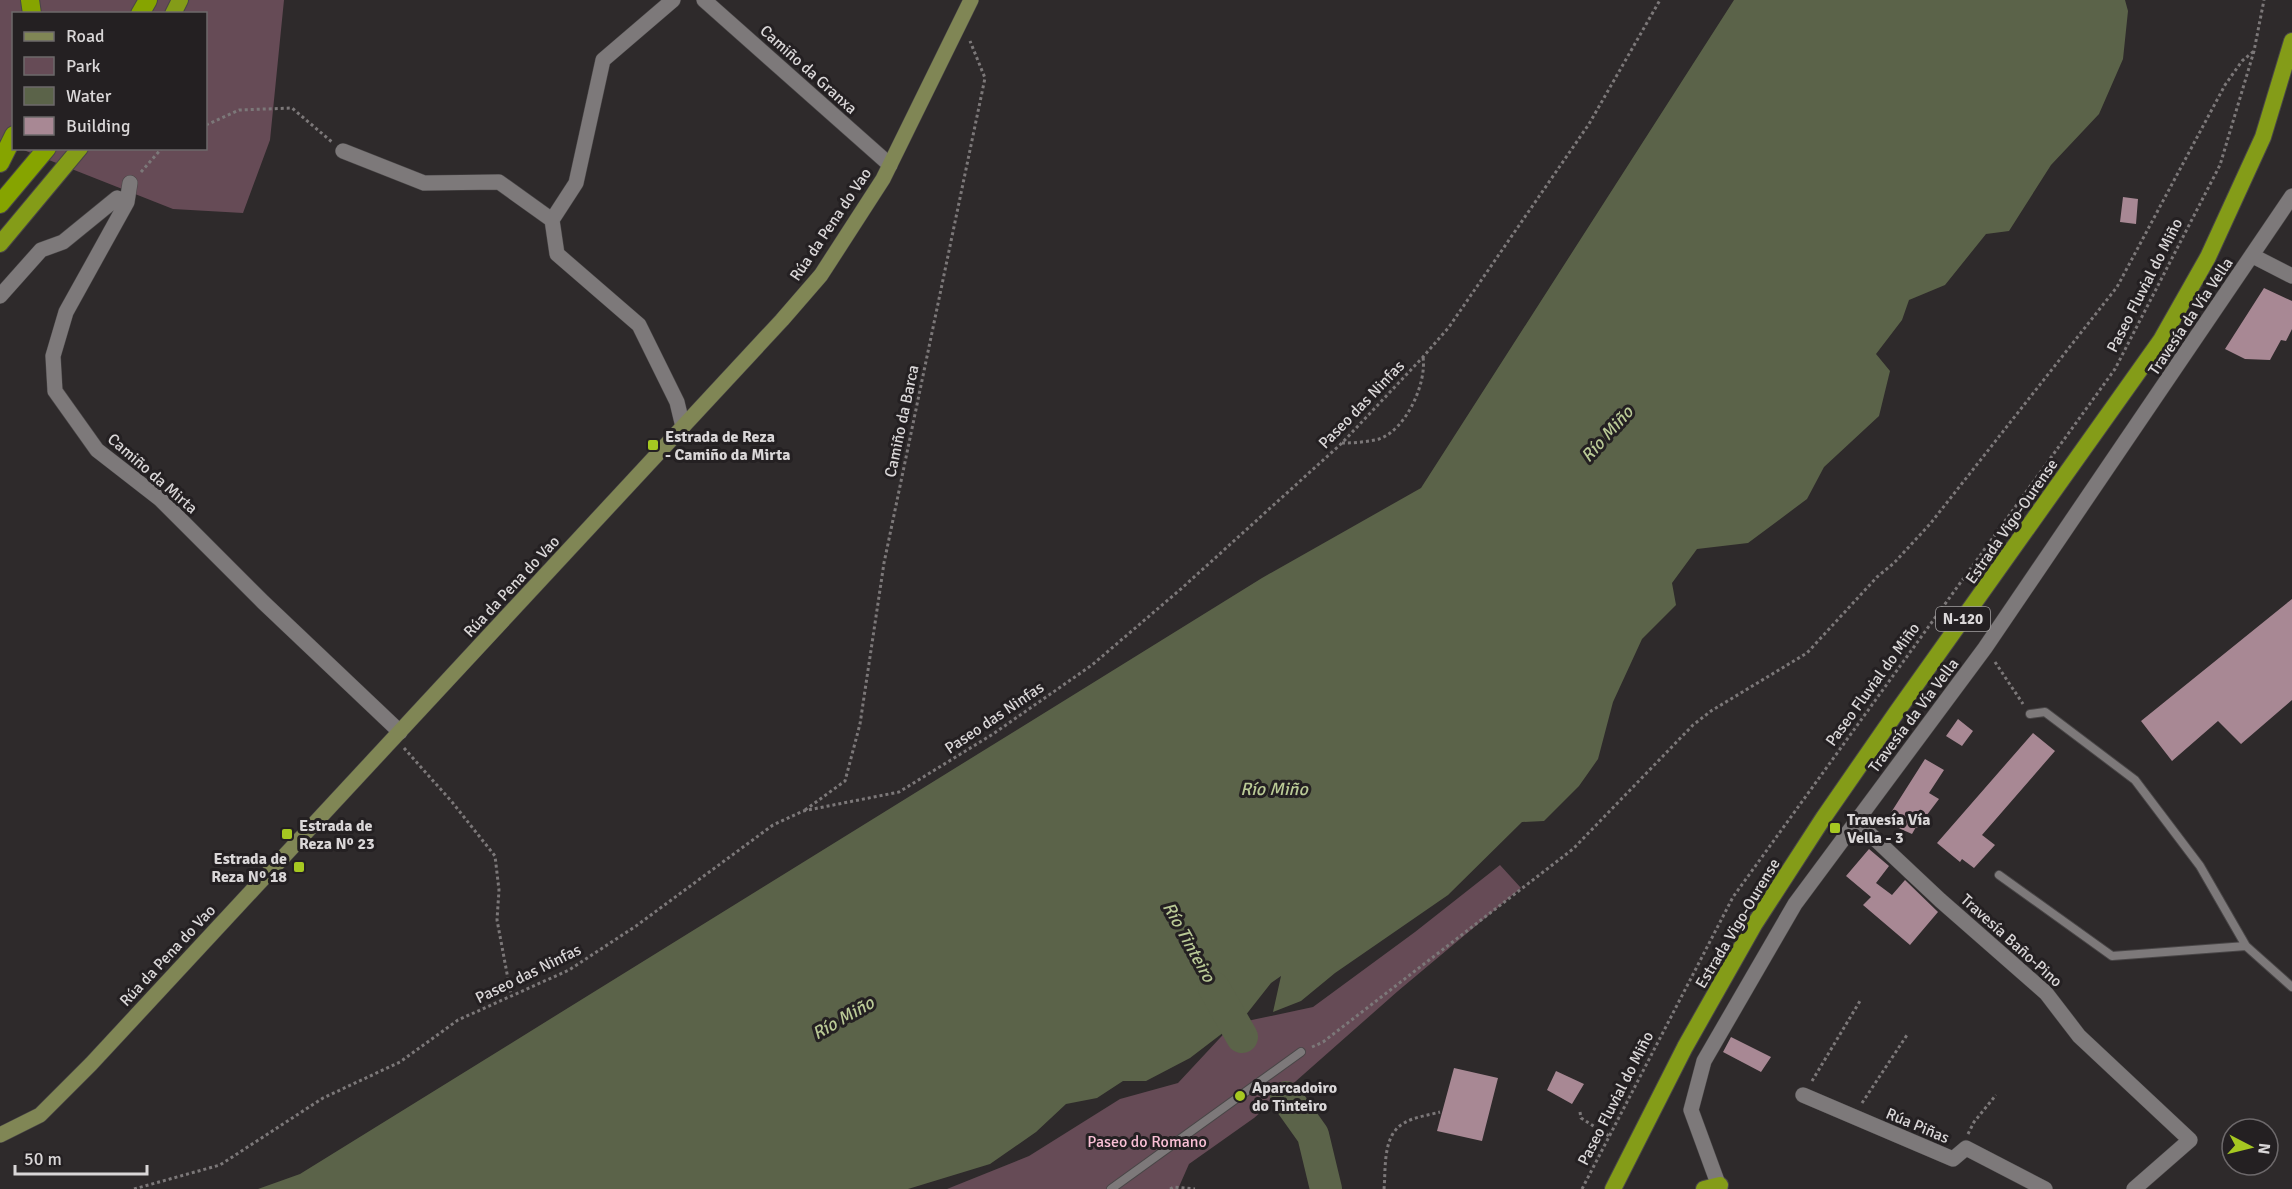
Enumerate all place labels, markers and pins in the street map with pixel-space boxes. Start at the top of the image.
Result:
place label: Estrada de Reza - Camiño da Mirta [665,427,790,465]
marker: Estrada de Reza - Camiño da Mirta [646,438,660,452]
place label: Travesía Vía Vella - 3 [1847,810,1930,848]
place label: Estrada de Reza Nº 23 [299,816,375,854]
marker: Travesía Vía Vella - 3 [1828,821,1842,835]
marker: Estrada de Reza Nº 23 [280,827,294,841]
place label: Estrada de Reza Nº 18 [211,849,287,887]
marker: Estrada de Reza Nº 18 [292,860,306,874]
place label: Aparcadoiro do Tinteiro [1252,1078,1337,1116]
marker: Aparcadoiro do Tinteiro [1233,1089,1247,1103]

